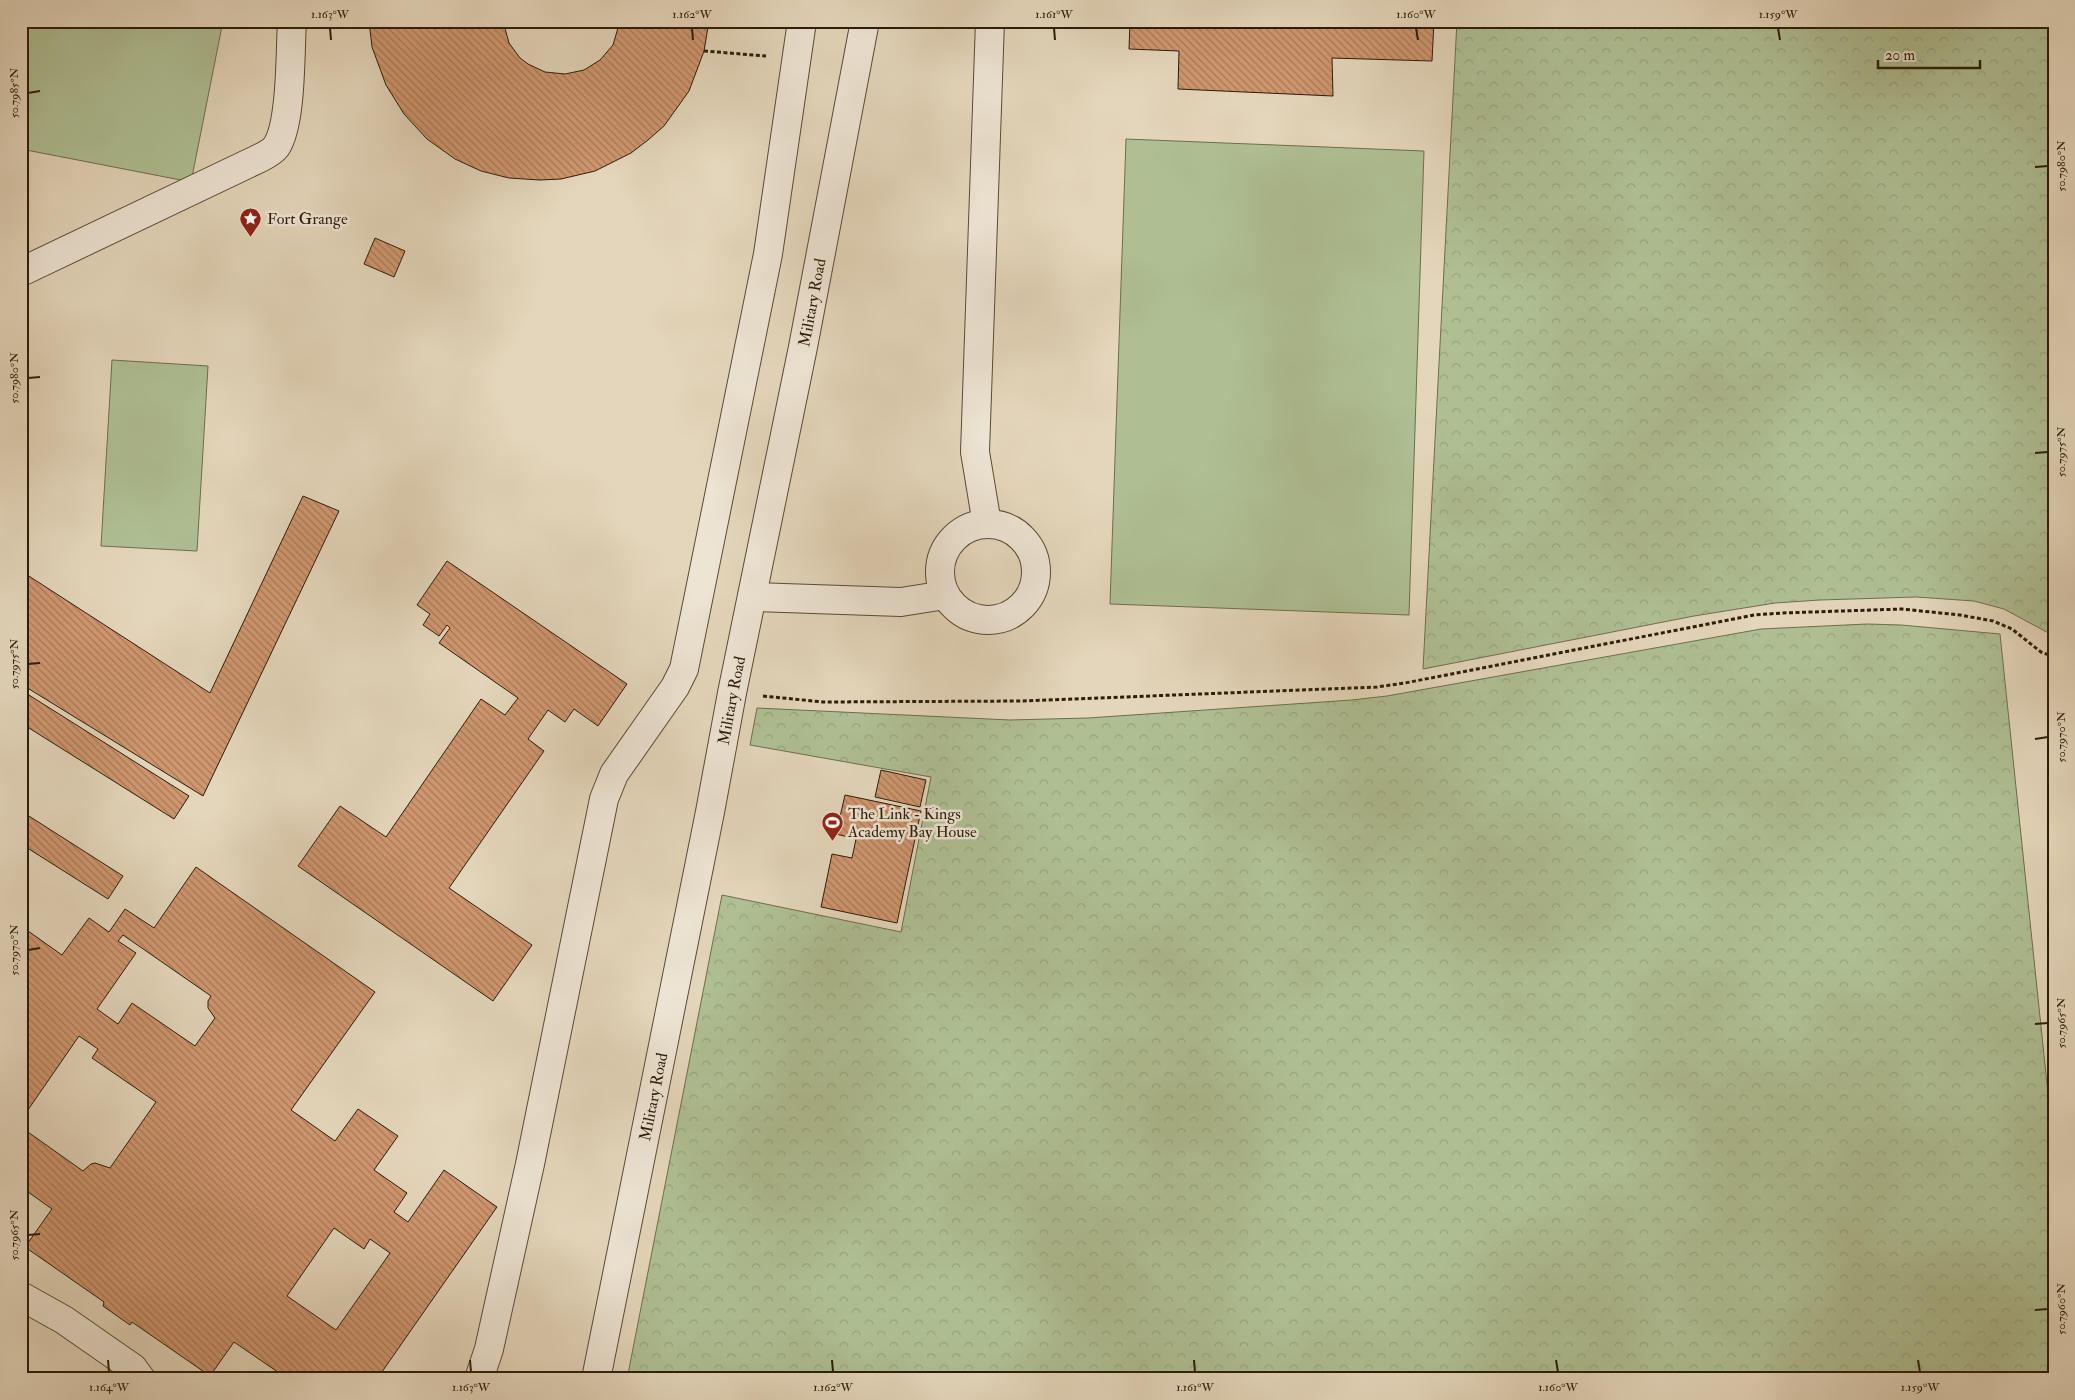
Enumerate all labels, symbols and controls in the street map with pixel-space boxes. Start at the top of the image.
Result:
text: 1.163°W [311,7,350,22]
text: 1.162°W [672,7,712,22]
text: 1.161°W [1035,7,1074,22]
text: 1.160°W [1396,7,1437,22]
text: 1.159°W [1759,7,1798,22]
scale bar [1878,38,1980,70]
text: 20 m [1885,46,1915,65]
text: 50.7985°N [7,67,22,118]
text: 50.7980°N [2054,140,2069,192]
place icon: Fort Grange [239,206,263,237]
place label: Fort Grange [267,209,348,229]
street label: Military Road [794,257,831,348]
text: 50.7980°N [7,352,22,404]
text: 50.7975°N [2054,426,2069,477]
text: 50.7975°N [7,638,22,689]
street label: Military Road [714,654,750,746]
text: 50.7970°N [2054,711,2069,763]
place label: The Link - Kings Academy Bay House [847,804,977,842]
sports icon: The Link - Kings Academy Bay House [820,810,844,841]
text: 50.7970°N [7,924,22,976]
text: 50.7965°N [2054,997,2069,1049]
street label: Military Road [635,1051,672,1143]
text: 50.7965°N [7,1209,22,1261]
text: 50.7960°N [2054,1283,2069,1335]
text: 1.164°W [89,1380,130,1395]
text: 1.163°W [452,1380,491,1395]
text: 1.162°W [813,1380,853,1395]
text: 1.161°W [1176,1380,1215,1395]
text: 1.160°W [1538,1380,1579,1395]
text: 1.159°W [1901,1380,1940,1395]

